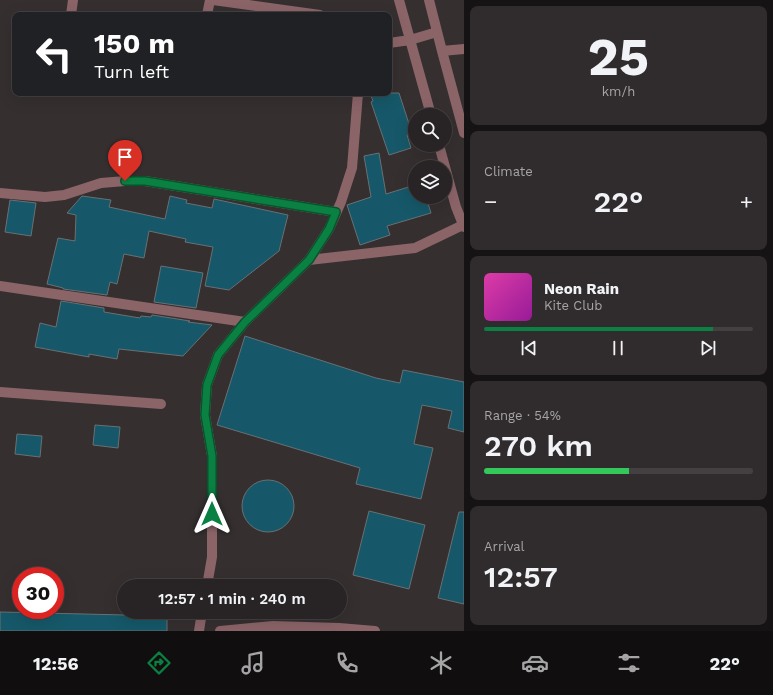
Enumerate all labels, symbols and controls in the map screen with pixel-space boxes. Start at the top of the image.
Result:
text: 150 m [94,27,175,60]
text: 25 [588,27,649,88]
icon: left [28,28,80,80]
text: Turn left [94,61,169,82]
text: km/h [602,84,635,99]
map controls [408,108,452,204]
button: search [408,108,452,152]
pin [108,140,142,181]
icon: arrive [114,146,136,168]
button: layers [408,160,452,204]
text: Climate [484,164,533,179]
text: 22° [594,184,643,219]
text: − [484,189,497,214]
text: + [740,189,753,214]
text: Neon Rain [544,280,619,298]
text: Kite Club [544,298,602,313]
icon: previous [518,337,540,359]
icon: pause [607,337,629,359]
icon: next [697,337,719,359]
text: Range · 54% [484,408,561,423]
text: 270 km [484,428,593,463]
position arrow [191,493,233,535]
text: Arrival [484,539,525,554]
text: 12:57 [484,559,558,594]
speed limit sign: 30 [12,567,64,619]
text: 12:57 · 1 min · 240 m [158,590,306,608]
icon: directions [145,649,173,677]
icon: music [239,649,267,677]
icon: phone [333,649,361,677]
icon: climate [427,649,455,677]
icon: car [521,649,549,677]
icon: filters [615,649,643,677]
text: 12:56 [33,653,79,674]
text: 22° [709,653,740,674]

